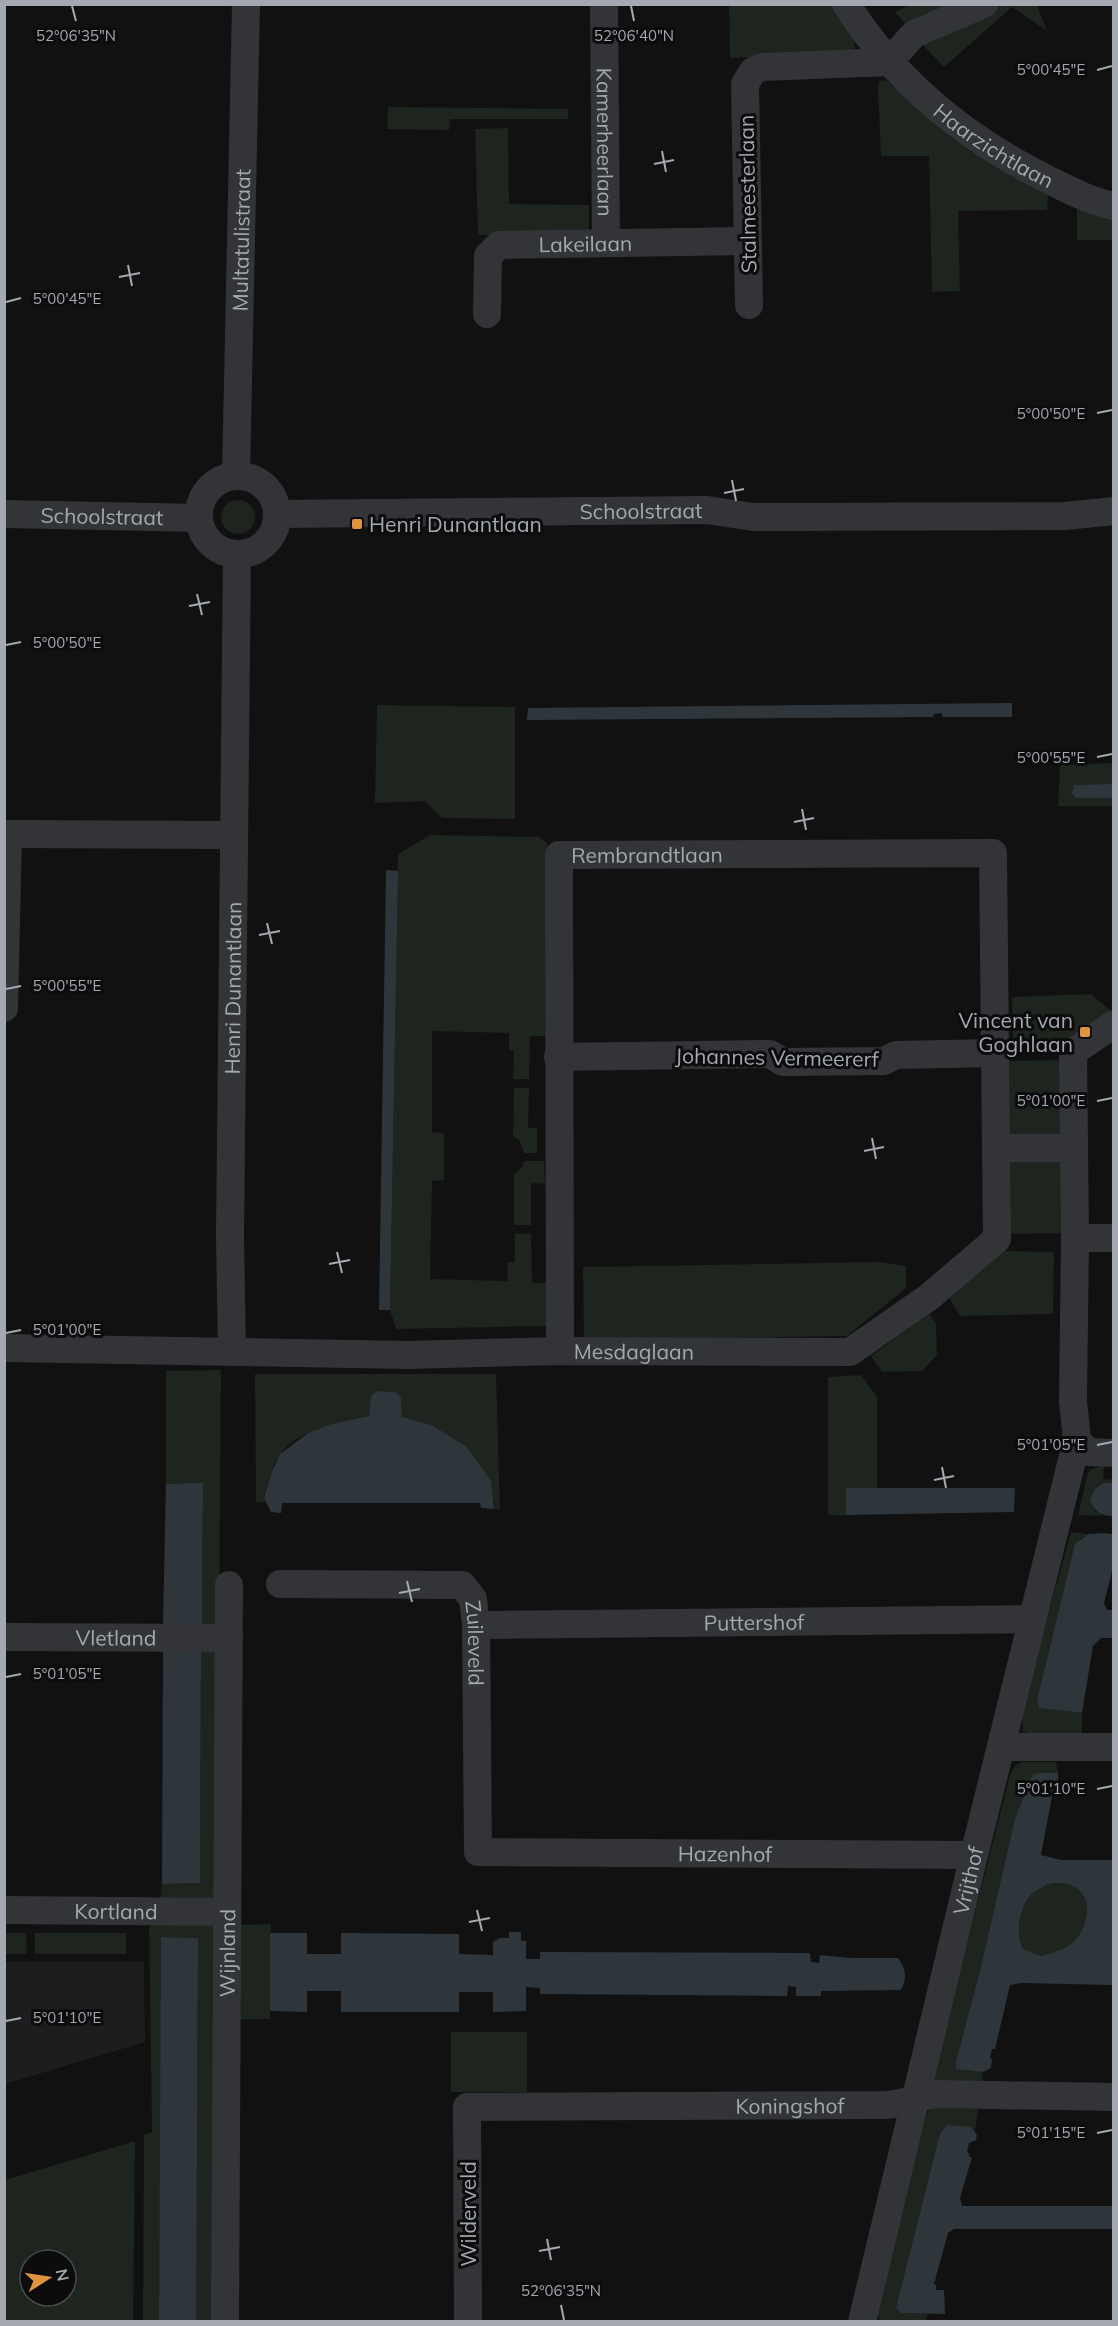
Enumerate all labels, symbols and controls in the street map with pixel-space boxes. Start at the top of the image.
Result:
text: 52°06'35"N [36,26,116,45]
text: 52°06'40"N [594,26,674,45]
text: 5°00'45"E [1017,60,1085,79]
street label: Kamerheerlaan [592,67,619,217]
street label: Haarzichtlaan [928,98,1058,193]
street label: Stalmeesterlaan [733,115,761,273]
street label: Multatulistraat [226,169,256,312]
street label: Lakeilaan [538,230,632,257]
text: 5°00'45"E [33,289,101,308]
text: 5°00'50"E [1017,404,1085,423]
street label: Schoolstraat [580,497,702,524]
street label: Schoolstraat [40,502,164,530]
place label: Henri Dunantlaan [369,511,542,537]
marker: Henri Dunantlaan [350,517,364,531]
text: 5°00'50"E [33,633,101,652]
text: 5°00'55"E [1017,748,1085,767]
street label: Rembrandtlaan [571,841,723,868]
street label: Henri Dunantlaan [219,901,246,1075]
text: 5°00'55"E [33,976,101,995]
place label: Vincent van Goghlaan [958,1007,1073,1057]
marker: Vincent van Goghlaan [1078,1025,1092,1039]
street label: Johannes Vermeererf [675,1042,880,1072]
text: 5°01'00"E [1017,1091,1085,1110]
text: 5°01'00"E [33,1320,101,1339]
street label: Mesdaglaan [574,1338,694,1364]
text: 5°01'05"E [1017,1435,1085,1454]
street label: Zuileveld [460,1599,490,1686]
street label: Puttershof [703,1608,805,1636]
street label: Vletland [75,1624,157,1651]
text: 5°01'05"E [33,1664,101,1683]
text: 5°01'10"E [1017,1779,1085,1798]
street label: Hazenhof [678,1840,773,1867]
street label: Vrijthof [947,1843,989,1917]
street label: Kortland [74,1898,158,1924]
street label: Wijnland [214,1909,240,1997]
text: 5°01'10"E [33,2008,101,2027]
street label: Koningshof [735,2092,846,2119]
text: 5°01'15"E [1017,2123,1085,2142]
street label: Wilderveld [455,2161,481,2267]
north arrow [18,2248,78,2308]
text: N [52,2267,74,2283]
text: 52°06'35"N [521,2281,601,2300]

